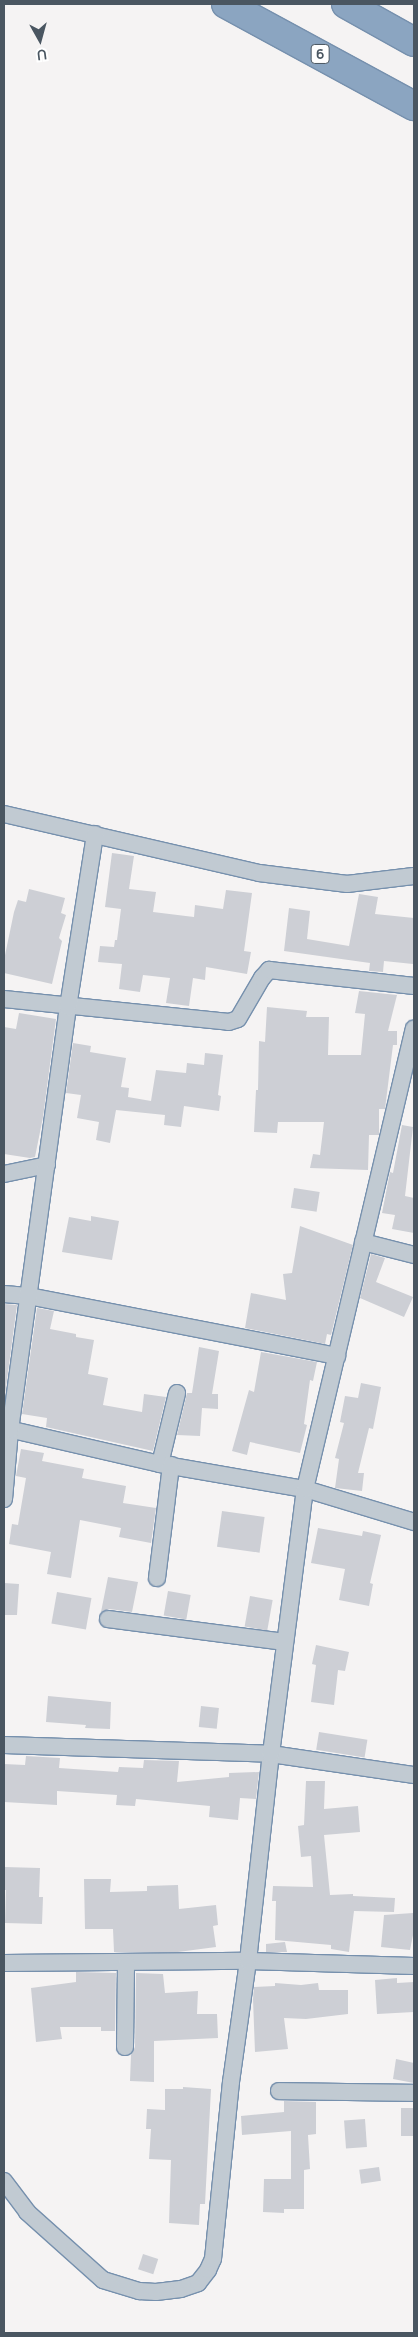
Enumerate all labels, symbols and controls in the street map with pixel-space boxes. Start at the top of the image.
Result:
north arrow [15,15,65,65]
road number: 6 [310,42,330,66]
text: U [36,45,48,65]

